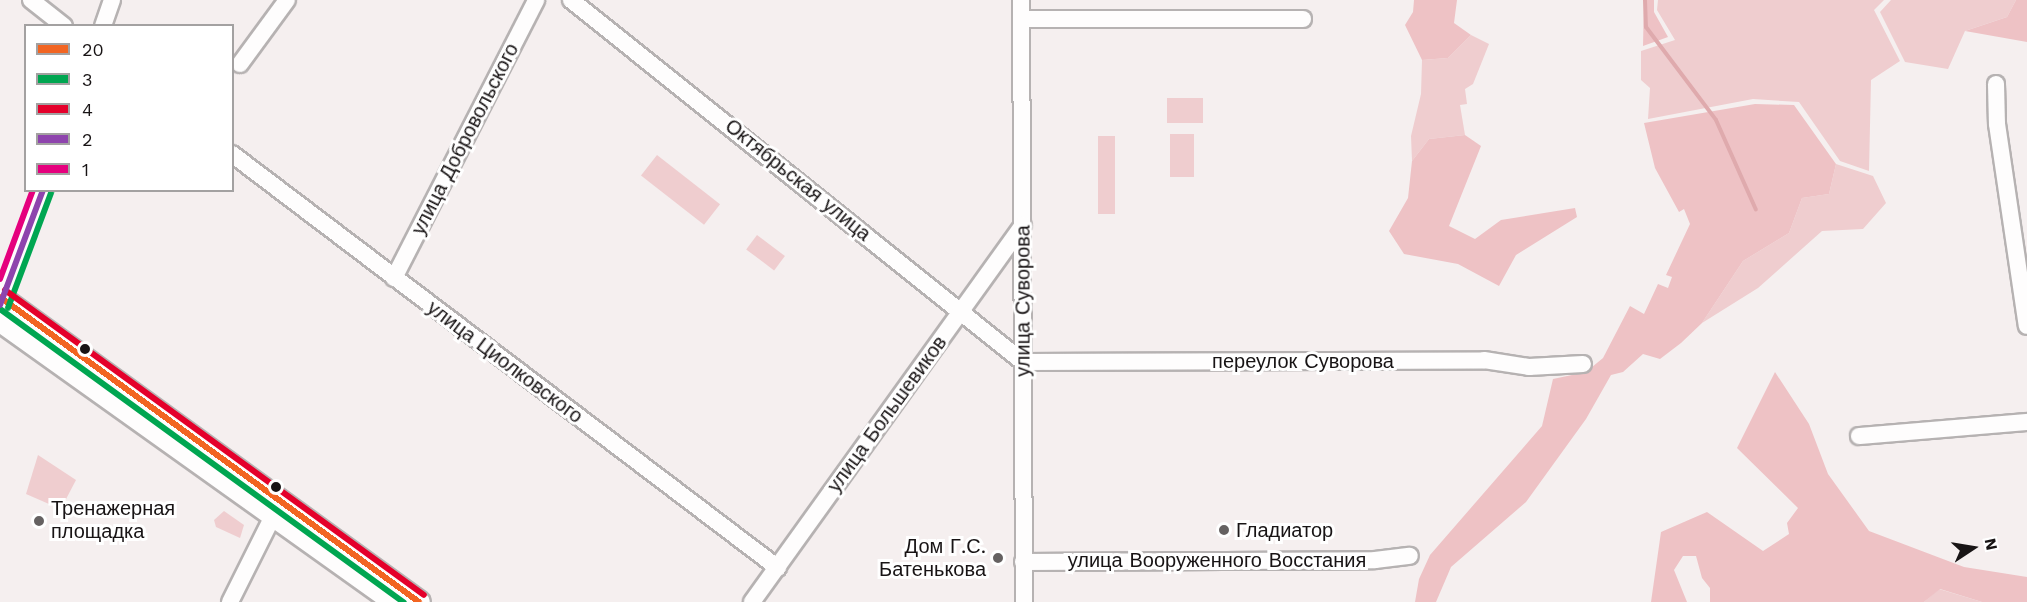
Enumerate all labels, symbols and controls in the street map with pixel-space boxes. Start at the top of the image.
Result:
legend [24,24,234,192]
text: 20 [82,39,104,60]
street label: улица Добровольского [406,39,524,239]
text: 3 [82,69,93,90]
text: 4 [82,99,93,120]
street label: Октябрьская улица [720,114,876,246]
text: 2 [82,129,93,150]
text: 1 [82,159,89,180]
street label: улица Суворова [1011,225,1035,377]
street label: улица Циолковского [422,296,588,428]
street label: улица Большевиков [822,331,952,497]
unlabelled marker [79,343,91,355]
street label: переулок Суворова [1212,349,1394,373]
unlabelled marker [270,481,282,493]
place label: Тренажерная площадка [51,497,175,544]
marker: Тренажерная площадка [32,514,46,528]
place label: Гладиатор [1236,518,1333,542]
north arrow [1943,518,2003,578]
marker: Гладиатор [1217,523,1231,537]
place label: Дом Г.С. Батенькова [879,534,986,581]
text: N [1981,536,2002,552]
street label: улица Вооруженного Восстания [1068,548,1366,572]
marker: Дом Г.С. Батенькова [991,551,1005,565]

